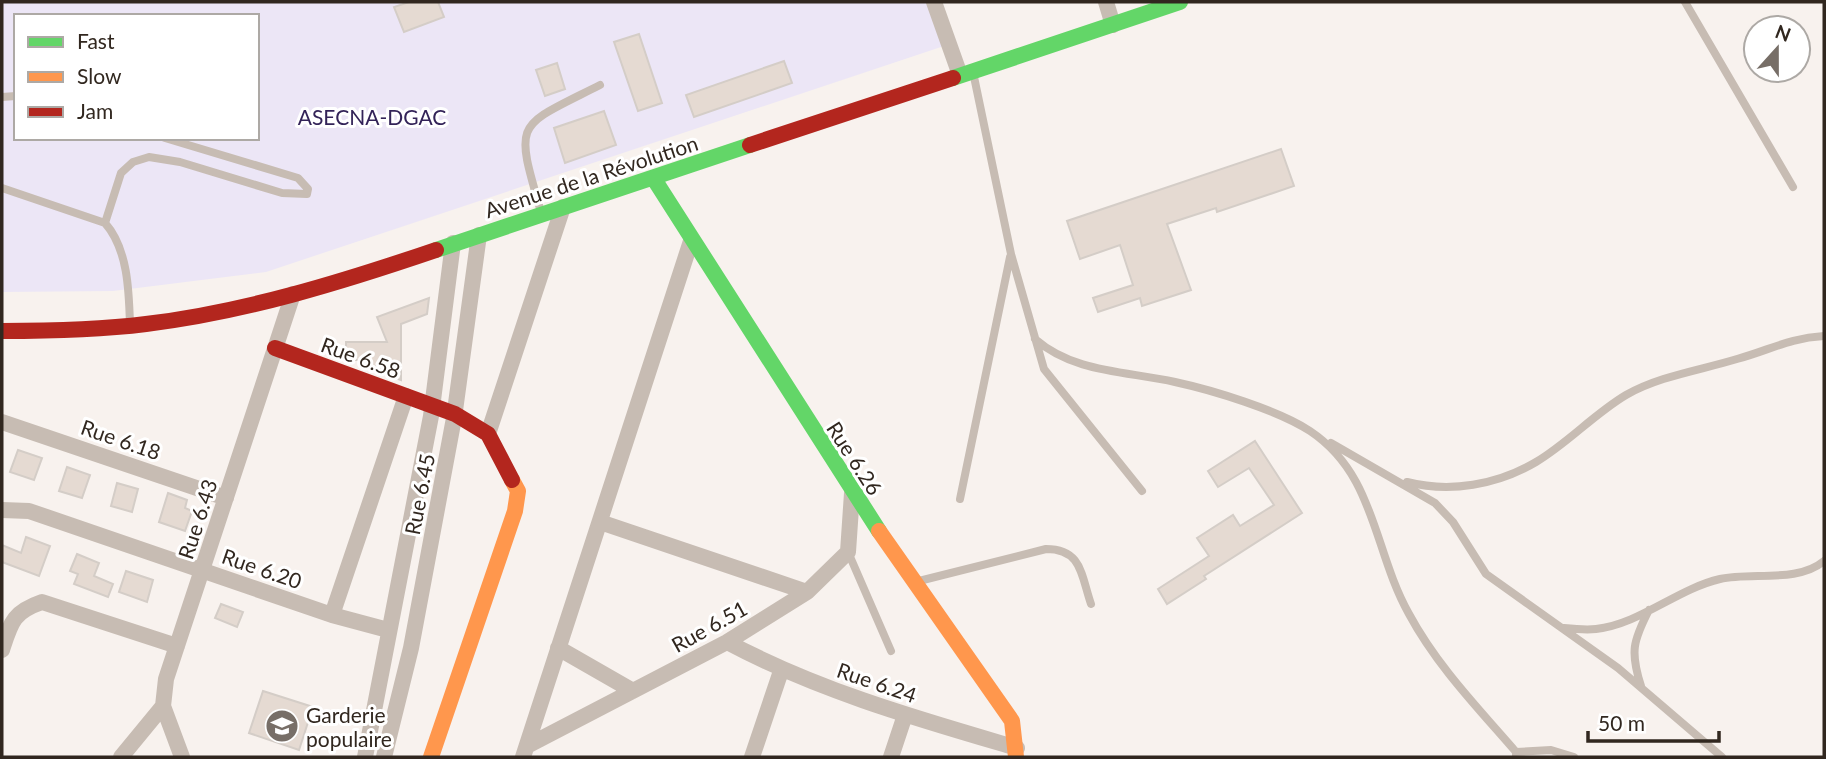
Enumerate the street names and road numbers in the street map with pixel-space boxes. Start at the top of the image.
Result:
street label: Avenue de la Révolution [481,130,701,222]
street label: Rue 6.58 [318,331,404,383]
street label: Rue 6.18 [78,414,164,464]
street label: Rue 6.26 [822,417,888,499]
street label: Rue 6.45 [399,451,439,537]
street label: Rue 6.43 [172,476,222,562]
street label: Rue 6.20 [219,543,305,593]
street label: Rue 6.51 [667,595,751,657]
street label: Rue 6.24 [834,657,920,707]

